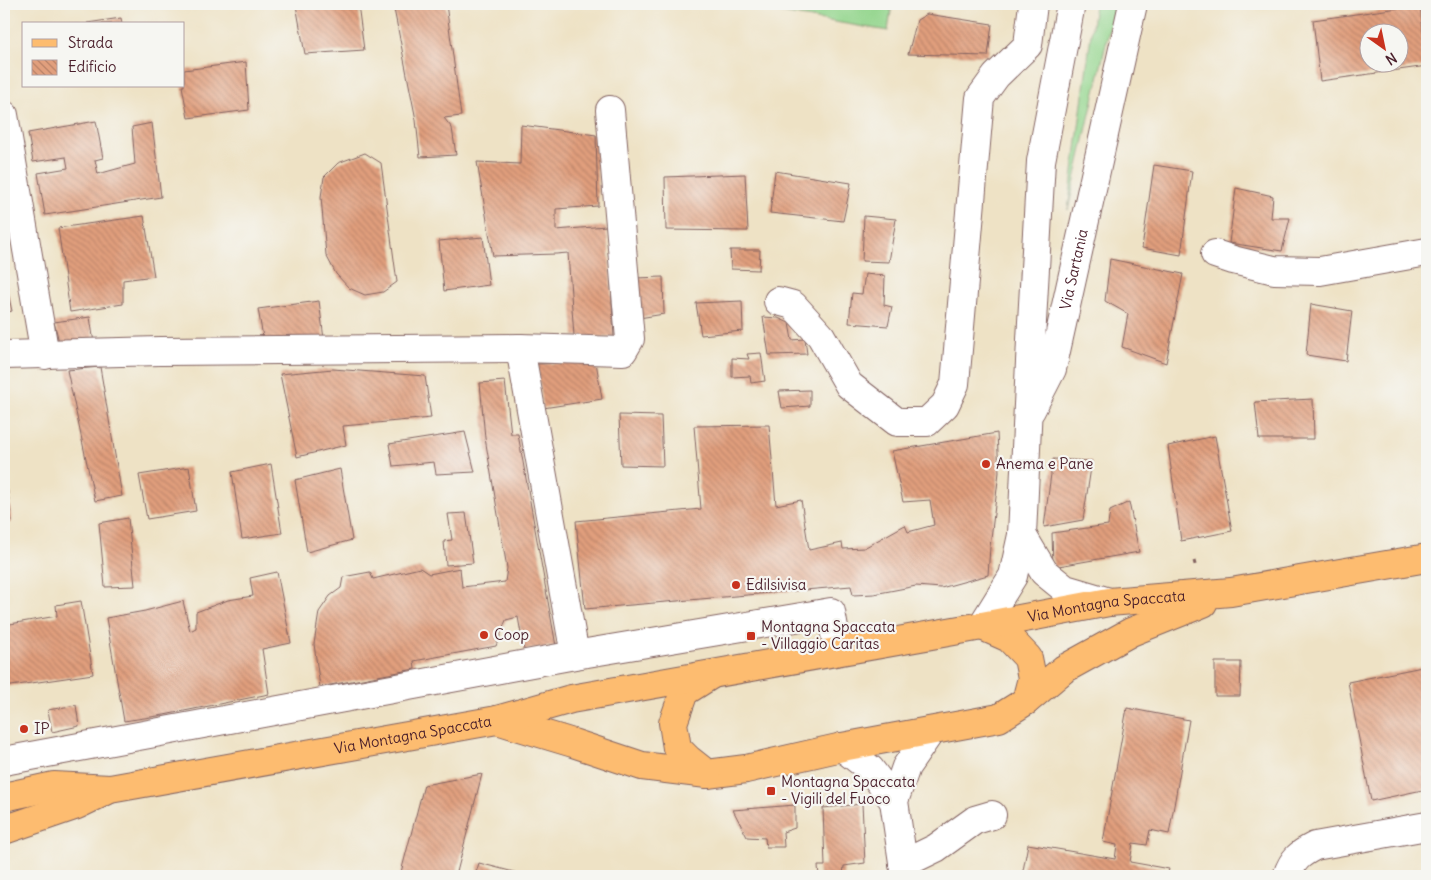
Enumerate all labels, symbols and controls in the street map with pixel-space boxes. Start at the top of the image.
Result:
legend [22,22,185,88]
north arrow [1358,22,1408,72]
text: Strada [68,33,113,52]
text: N [1382,49,1400,69]
text: Edificio [68,57,116,76]
street label: Via Sartania [1055,227,1092,312]
place label: Anema e Pane [996,454,1093,473]
marker: Anema e Pane [980,458,992,470]
place label: Edilsivisa [746,575,807,594]
marker: Edilsivisa [730,579,742,591]
street label: Via Montagna Spaccata [1026,586,1187,626]
place label: Montagna Spaccata - Villaggio Caritas [761,617,896,653]
place label: Coop [494,625,529,644]
marker: Coop [478,629,490,641]
marker: Montagna Spaccata - Villaggio Caritas [745,630,757,642]
street label: Via Montagna Spaccata [333,711,493,758]
place label: IP [34,719,50,738]
marker: IP [18,723,30,735]
place label: Montagna Spaccata - Vigili del Fuoco [781,772,916,808]
marker: Montagna Spaccata - Vigili del Fuoco [765,785,777,797]

